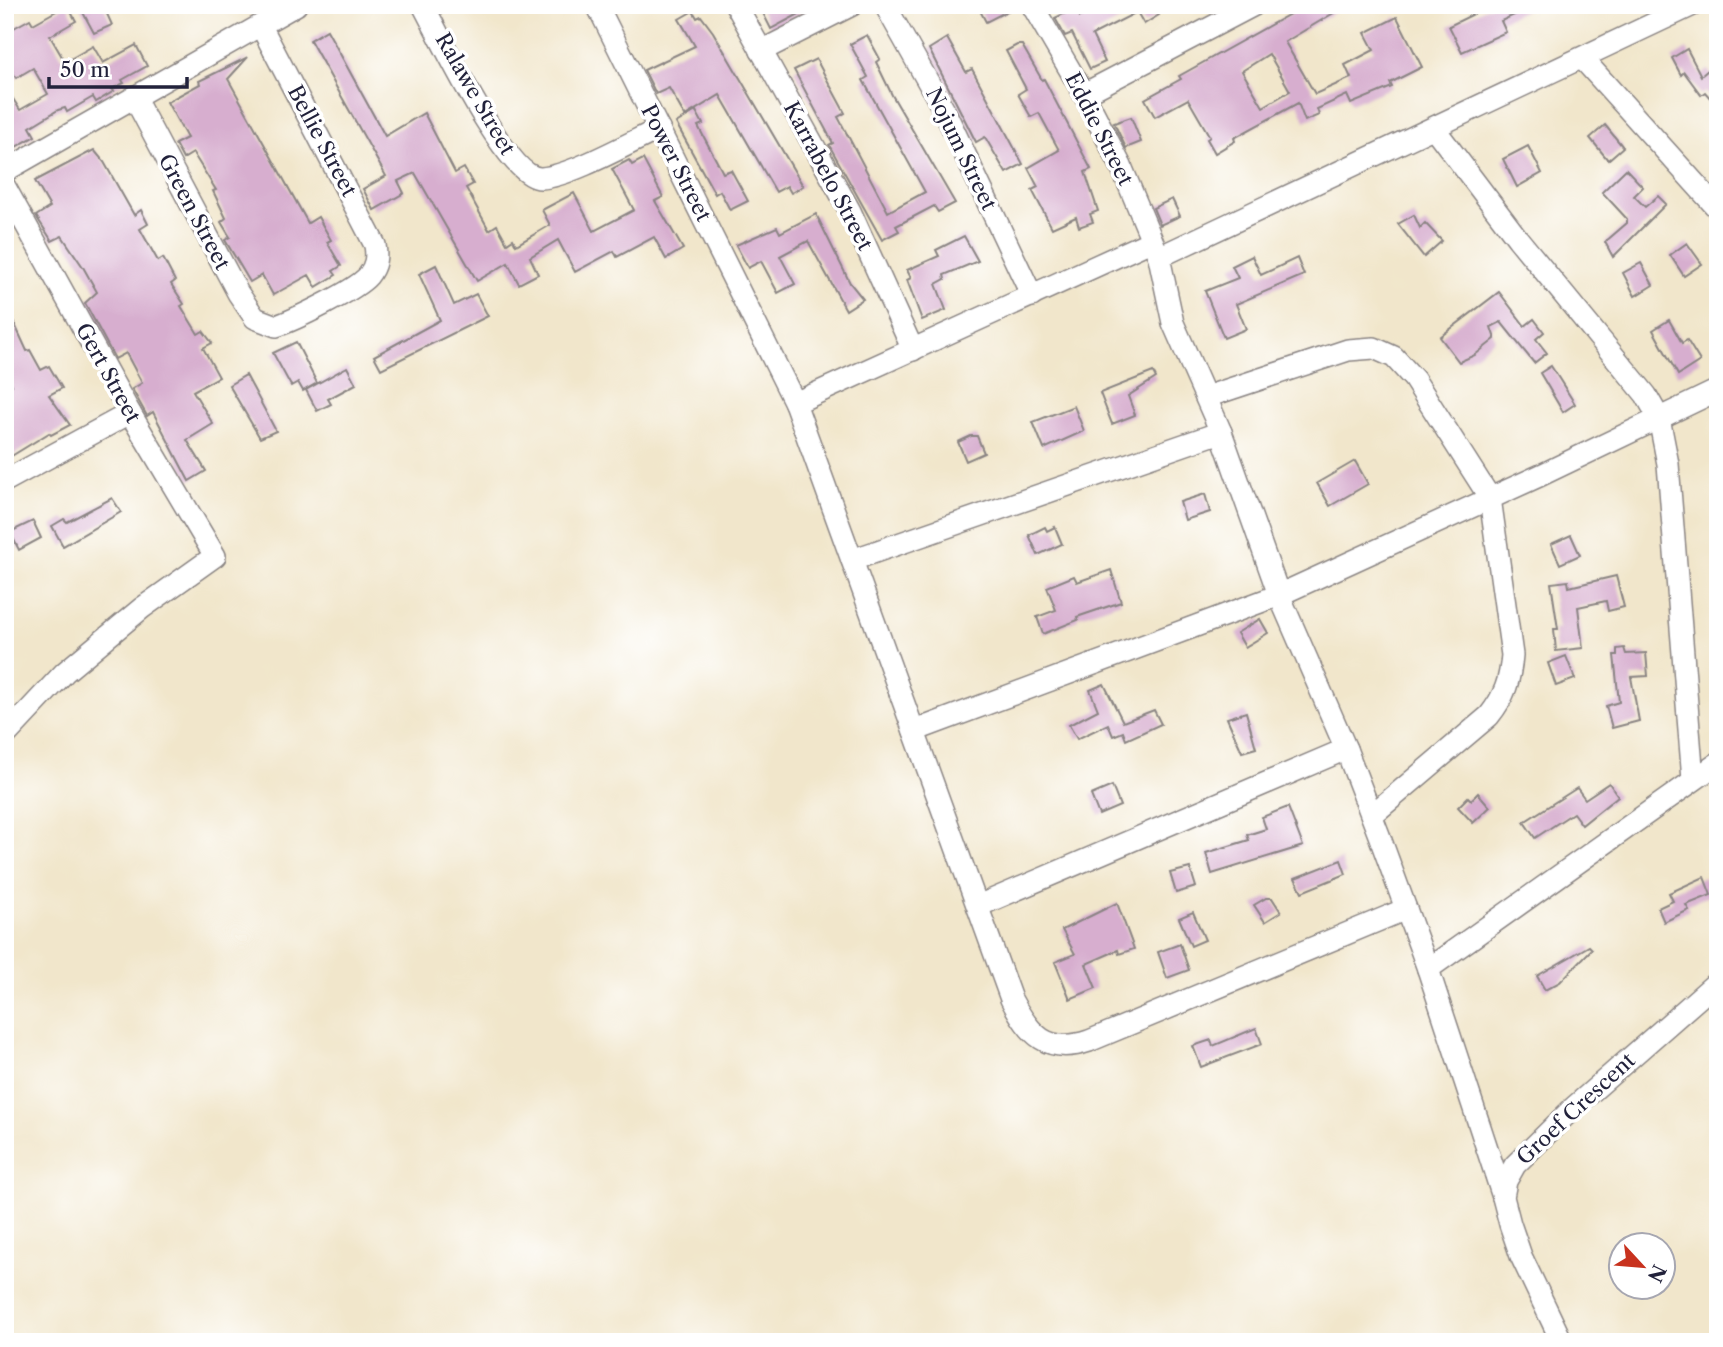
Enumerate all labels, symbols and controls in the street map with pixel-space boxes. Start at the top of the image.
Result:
street label: Ralawe Street [430,28,521,160]
scale bar [49,46,187,90]
text: 50 m [60,57,110,82]
street label: Eddie Street [1060,68,1139,190]
street label: Bellie Street [283,81,362,201]
street label: Nojum Street [921,83,1002,215]
street label: Karrabelo Street [779,97,878,255]
street label: Power Street [636,100,717,226]
street label: Green Street [154,150,236,274]
street label: Gert Street [71,319,146,427]
street label: Groef Crescent [1511,1047,1640,1170]
north arrow [1608,1232,1678,1302]
text: N [1643,1261,1671,1286]

